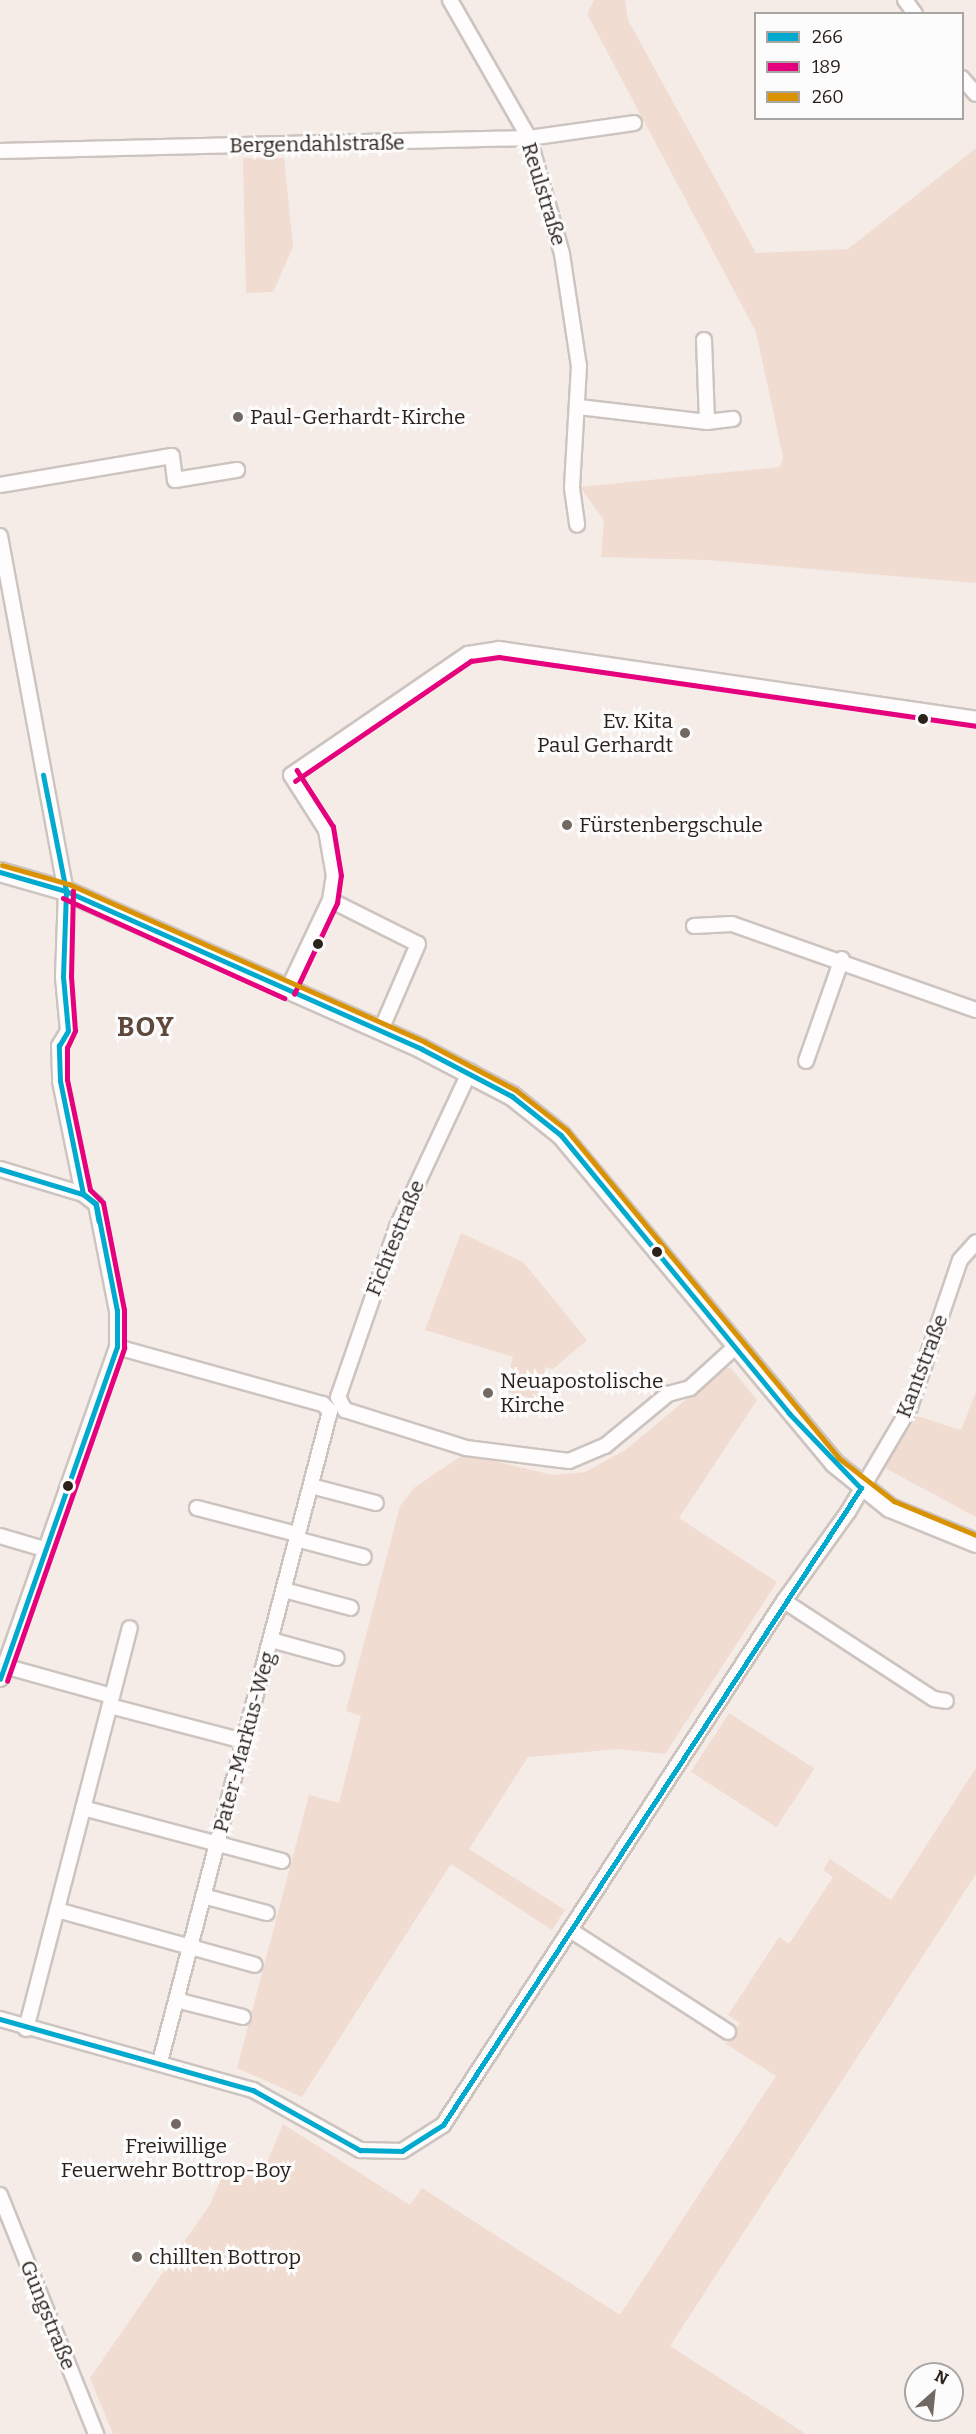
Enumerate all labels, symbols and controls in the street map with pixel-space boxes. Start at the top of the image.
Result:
legend [754,12,964,120]
text: 266 [812,26,843,48]
text: 189 [812,56,841,78]
text: 260 [812,86,844,108]
street label: Bergendahlstraße [229,130,405,158]
street label: Reulstraße [516,139,572,249]
place label: Paul-Gerhardt-Kirche [250,404,465,430]
marker: Paul-Gerhardt-Kirche [231,410,245,424]
place label: Ev. Kita Paul Gerhardt [537,708,673,758]
unlabelled marker [917,713,929,725]
marker: Ev. Kita Paul Gerhardt [678,726,692,740]
place label: Fürstenbergschule [579,812,763,838]
marker: Fürstenbergschule [560,818,574,832]
unlabelled marker [312,938,324,950]
district label: BOY [117,1012,175,1044]
street label: Fichtestraße [360,1176,430,1300]
unlabelled marker [651,1246,663,1258]
street label: Kantstraße [891,1311,953,1421]
place label: Neuapostolische Kirche [500,1368,664,1418]
marker: Neuapostolische Kirche [481,1386,495,1400]
unlabelled marker [62,1480,74,1492]
street label: Pater-Markus-Weg [208,1649,280,1835]
marker: Freiwillige Feuerwehr Bottrop-Boy [169,2117,183,2131]
place label: Freiwillige Feuerwehr Bottrop-Boy [61,2133,291,2183]
place label: chillten Bottrop [149,2244,301,2270]
marker: chillten Bottrop [130,2250,144,2264]
street label: Gungstraße [15,2257,81,2373]
north arrow [904,2362,964,2422]
text: N [932,2366,951,2389]

